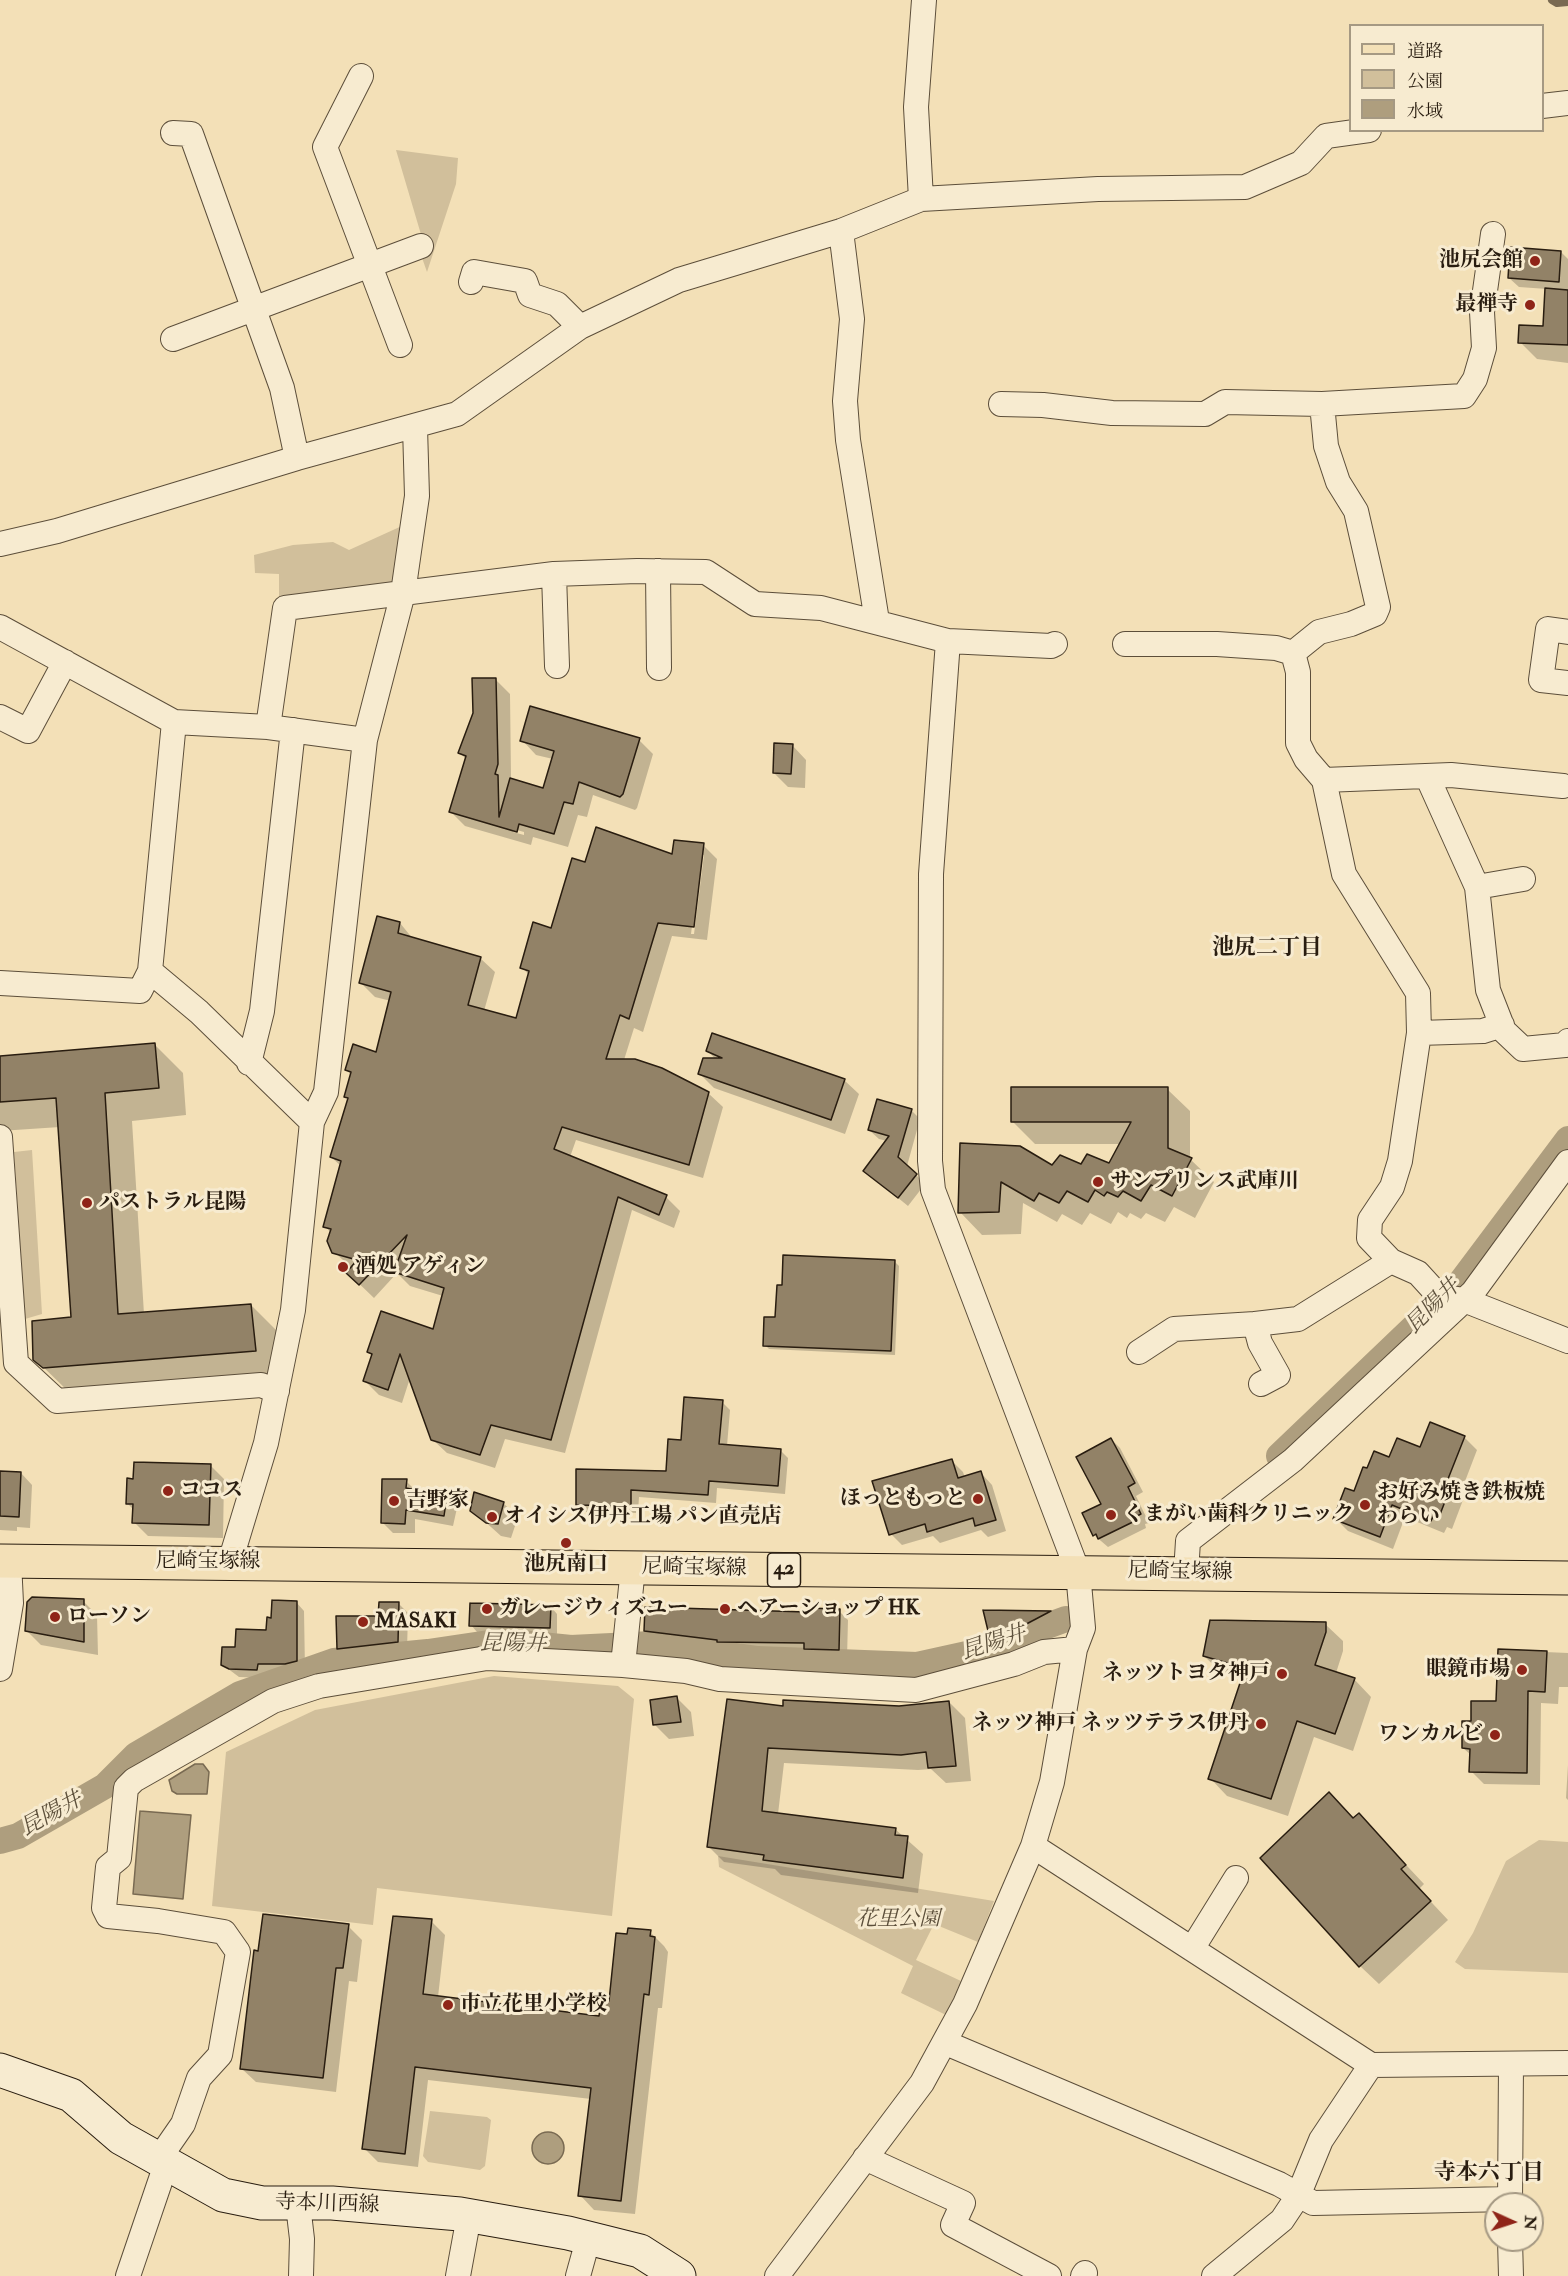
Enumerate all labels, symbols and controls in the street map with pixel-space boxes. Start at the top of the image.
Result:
legend [1349,24,1544,132]
text: 道路 [1407,40,1443,63]
text: 公園 [1407,70,1443,93]
text: 水域 [1407,100,1443,123]
place label: 池尻会館 [1439,248,1523,274]
marker: 池尻会館 [1528,254,1542,268]
place label: 最禅寺 [1455,292,1518,318]
marker: 最禅寺 [1523,298,1537,312]
district label: 池尻二丁目 [1212,936,1322,962]
place label: サンプリンス武庫川 [1110,1169,1299,1195]
marker: サンプリンス武庫川 [1091,1175,1105,1189]
place label: パストラル昆陽 [99,1190,246,1216]
marker: パストラル昆陽 [80,1196,94,1210]
place label: 酒処 アゲィン [355,1254,485,1280]
marker: 酒処 アゲィン [336,1260,350,1274]
water label: 昆陽井 [1401,1274,1467,1340]
place label: ココス [180,1478,243,1504]
place label: お好み焼き鉄板焼 わらい [1377,1480,1545,1530]
marker: ココス [161,1484,175,1498]
place label: ほっともっと [840,1486,966,1512]
place label: 吉野家 [406,1488,469,1514]
marker: ほっともっと [971,1492,985,1506]
marker: 吉野家 [387,1494,401,1508]
marker: お好み焼き鉄板焼 わらい [1358,1498,1372,1512]
place label: くまがい歯科クリニック [1123,1502,1354,1528]
place label: オイシス伊丹工場 パン直売店 [504,1504,781,1530]
marker: くまがい歯科クリニック [1104,1508,1118,1522]
marker: オイシス伊丹工場 パン直売店 [485,1510,499,1524]
marker: 池尻南口 [559,1536,573,1550]
street label: 尼崎宝塚線 [156,1549,260,1575]
place label: 池尻南口 [524,1552,608,1578]
road number: 42 [768,1553,800,1587]
street label: 尼崎宝塚線 [641,1555,747,1583]
street label: 尼崎宝塚線 [1127,1559,1233,1587]
place label: ガレージウィズユー [499,1596,688,1622]
place label: ヘアーショップ HK [737,1596,920,1622]
marker: ガレージウィズユー [480,1602,494,1616]
marker: ヘアーショップ HK [718,1602,732,1616]
place label: ローソン [67,1604,151,1630]
place label: MASAKI [375,1609,457,1635]
marker: ローソン [48,1610,62,1624]
marker: MASAKI [356,1615,370,1629]
water label: 昆陽井 [959,1621,1029,1667]
water label: 昆陽井 [480,1631,546,1659]
place label: 眼鏡市場 [1426,1657,1510,1683]
place label: ネッツトヨタ神戸 [1102,1661,1270,1687]
marker: 眼鏡市場 [1515,1663,1529,1677]
marker: ネッツトヨタ神戸 [1275,1667,1289,1681]
place label: ネッツ神戸 ネッツテラス伊丹 [972,1711,1249,1737]
marker: ネッツ神戸 ネッツテラス伊丹 [1254,1717,1268,1731]
place label: ワンカルビ [1378,1722,1483,1748]
marker: ワンカルビ [1488,1728,1502,1742]
water label: 昆陽井 [17,1787,87,1843]
park label: 花里公園 [856,1907,940,1933]
place label: 市立花里小学校 [460,1992,607,2018]
marker: 市立花里小学校 [441,1998,455,2012]
district label: 寺本六丁目 [1434,2161,1544,2187]
street label: 寺本川西線 [274,2191,380,2219]
north arrow [1484,2192,1544,2252]
text: N [1520,2215,1540,2231]

